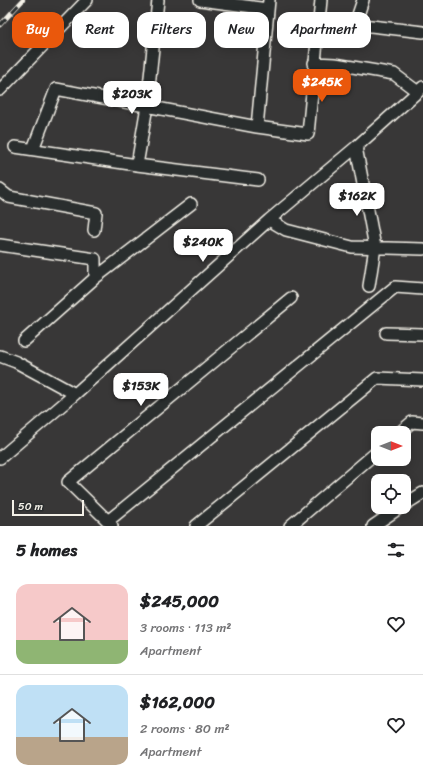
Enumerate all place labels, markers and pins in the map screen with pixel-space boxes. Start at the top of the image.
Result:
pin: $245K [294,69,350,103]
pin: $203K [104,81,160,115]
pin: $162K [329,183,385,217]
pin: $240K [175,229,231,263]
pin: $153K [113,373,169,407]

